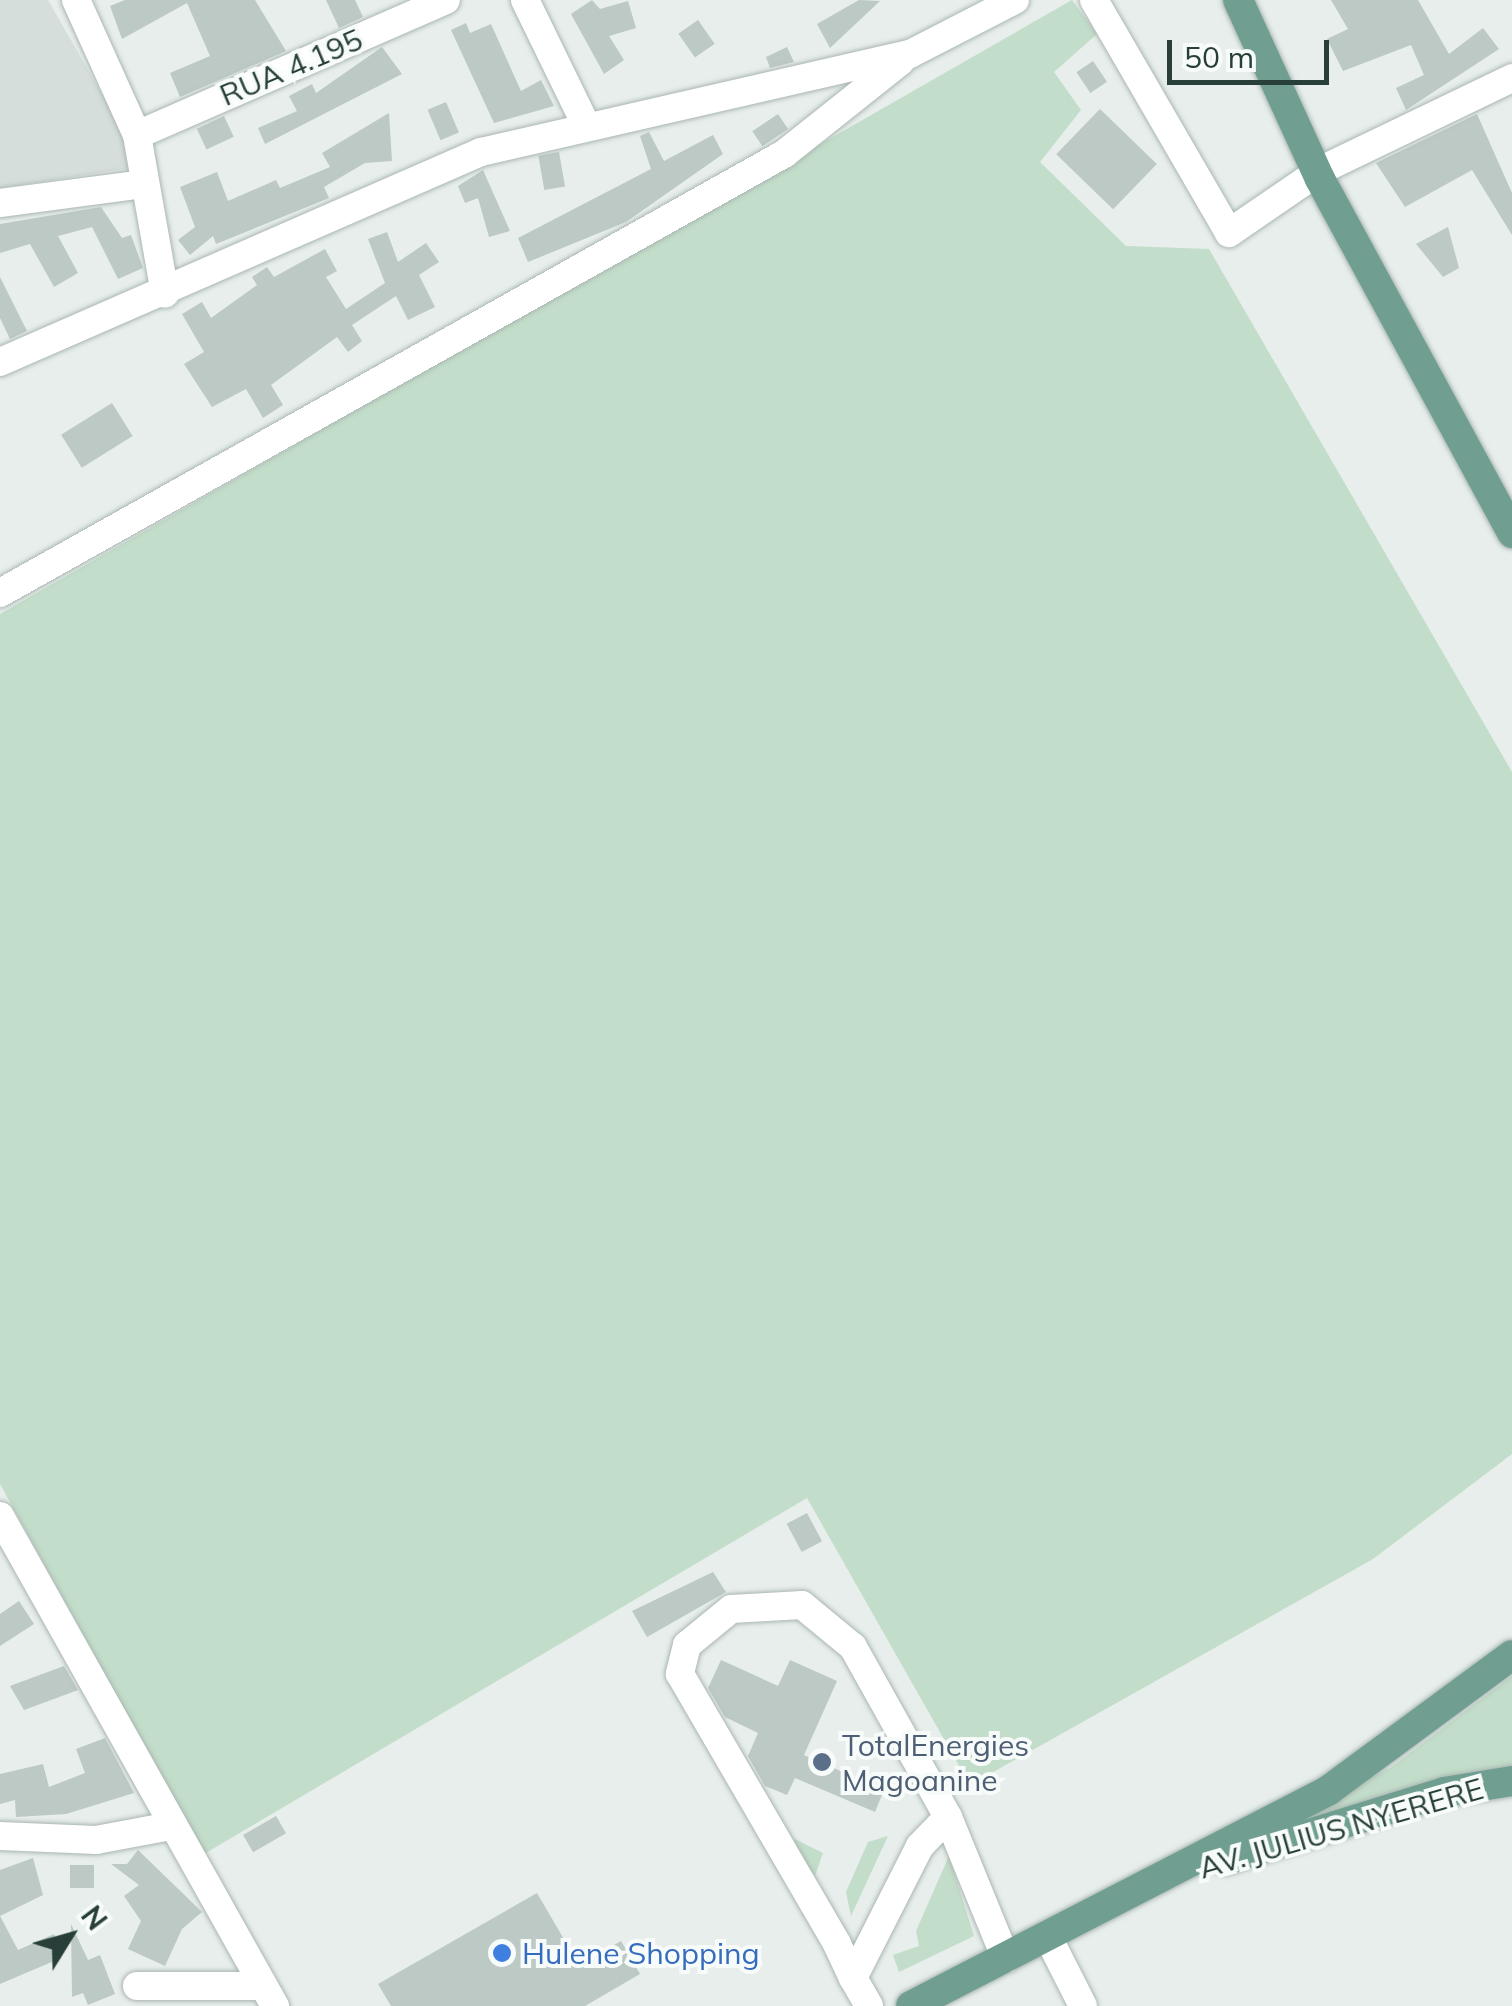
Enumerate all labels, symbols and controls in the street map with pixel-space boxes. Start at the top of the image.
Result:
scale bar [1172,20,1334,82]
street label: RUA 4.195 [214,21,368,113]
text: 50 m [1184,38,1254,76]
place label: TotalEnergies Magoanine [842,1727,1029,1798]
marker: TotalEnergies Magoanine [811,1751,833,1773]
street label: AV. JULIUS NYERERE [1195,1770,1487,1886]
north arrow [20,1886,120,1986]
text: N [74,1899,115,1937]
place label: Hulene Shopping [522,1935,760,1971]
marker: Hulene Shopping [491,1942,513,1964]

